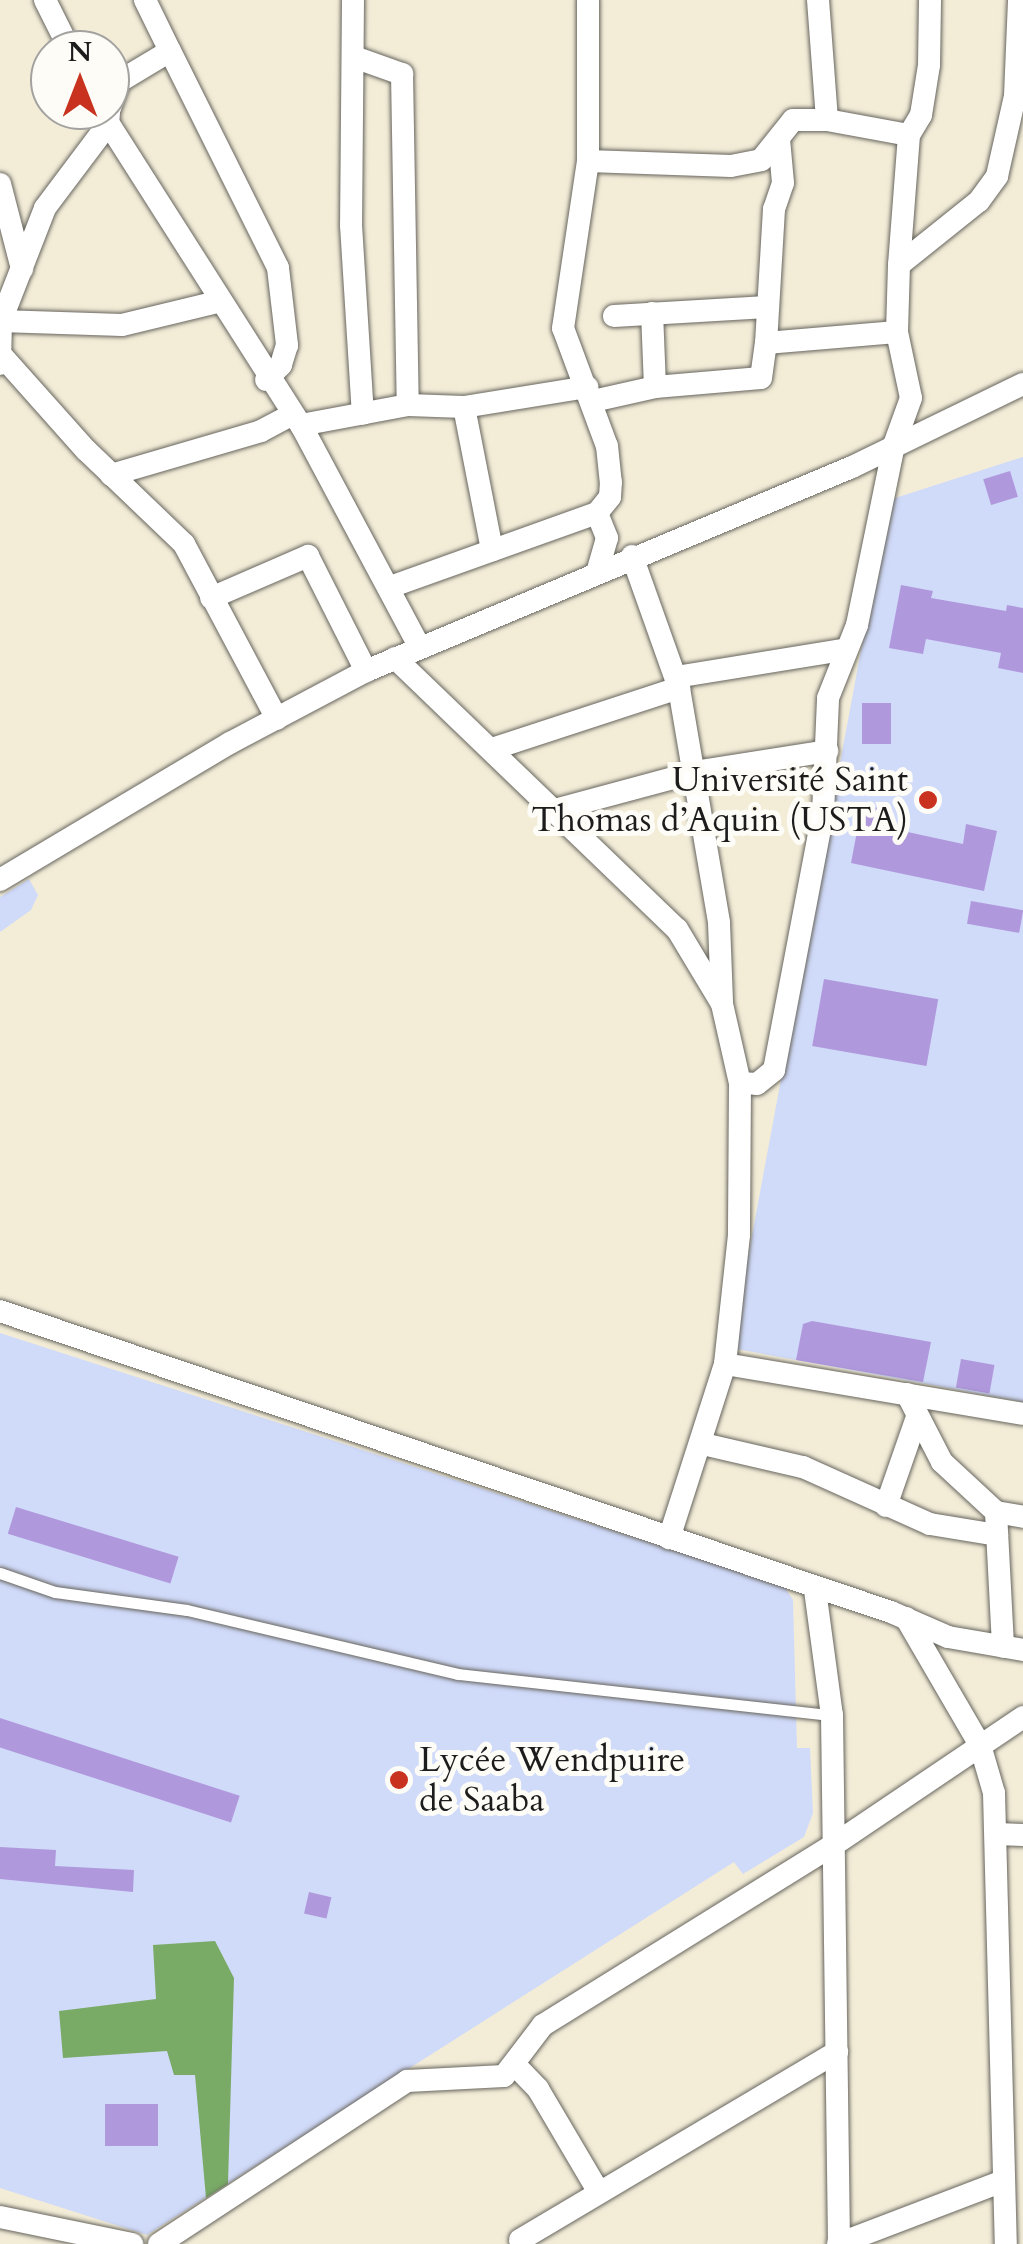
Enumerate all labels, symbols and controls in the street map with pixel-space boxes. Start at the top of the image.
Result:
north arrow [30,30,130,130]
text: N [68,33,92,71]
place label: Université Saint Thomas d’Aquin (USTA) [531,759,908,841]
marker: Université Saint Thomas d’Aquin (USTA) [917,789,939,811]
place label: Lycée Wendpuire de Saaba [419,1739,685,1821]
marker: Lycée Wendpuire de Saaba [388,1769,410,1791]

